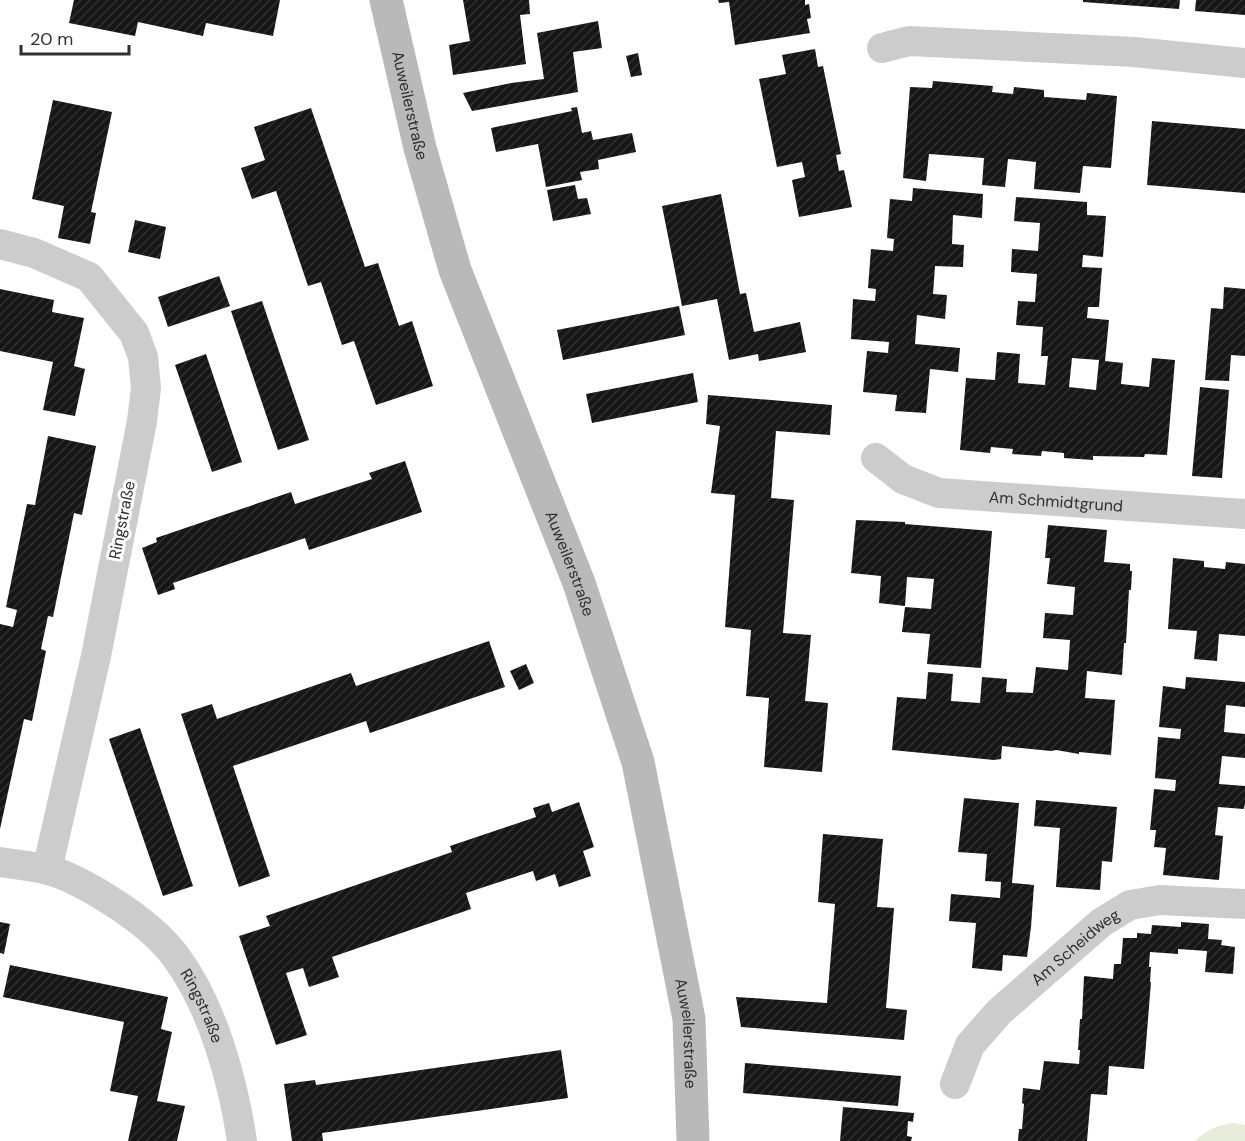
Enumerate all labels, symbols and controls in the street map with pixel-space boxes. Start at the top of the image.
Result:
scale bar [21,18,129,56]
text: 20 m [30,27,73,51]
street label: Auweilerstraße [388,49,433,162]
street label: Ringstraße [104,479,140,561]
street label: Am Schmidtgrund [988,486,1124,516]
street label: Auweilerstraße [541,508,600,619]
street label: Am Scheidweg [1026,903,1123,990]
street label: Ringstraße [176,964,228,1045]
street label: Auweilerstraße [671,976,702,1089]

